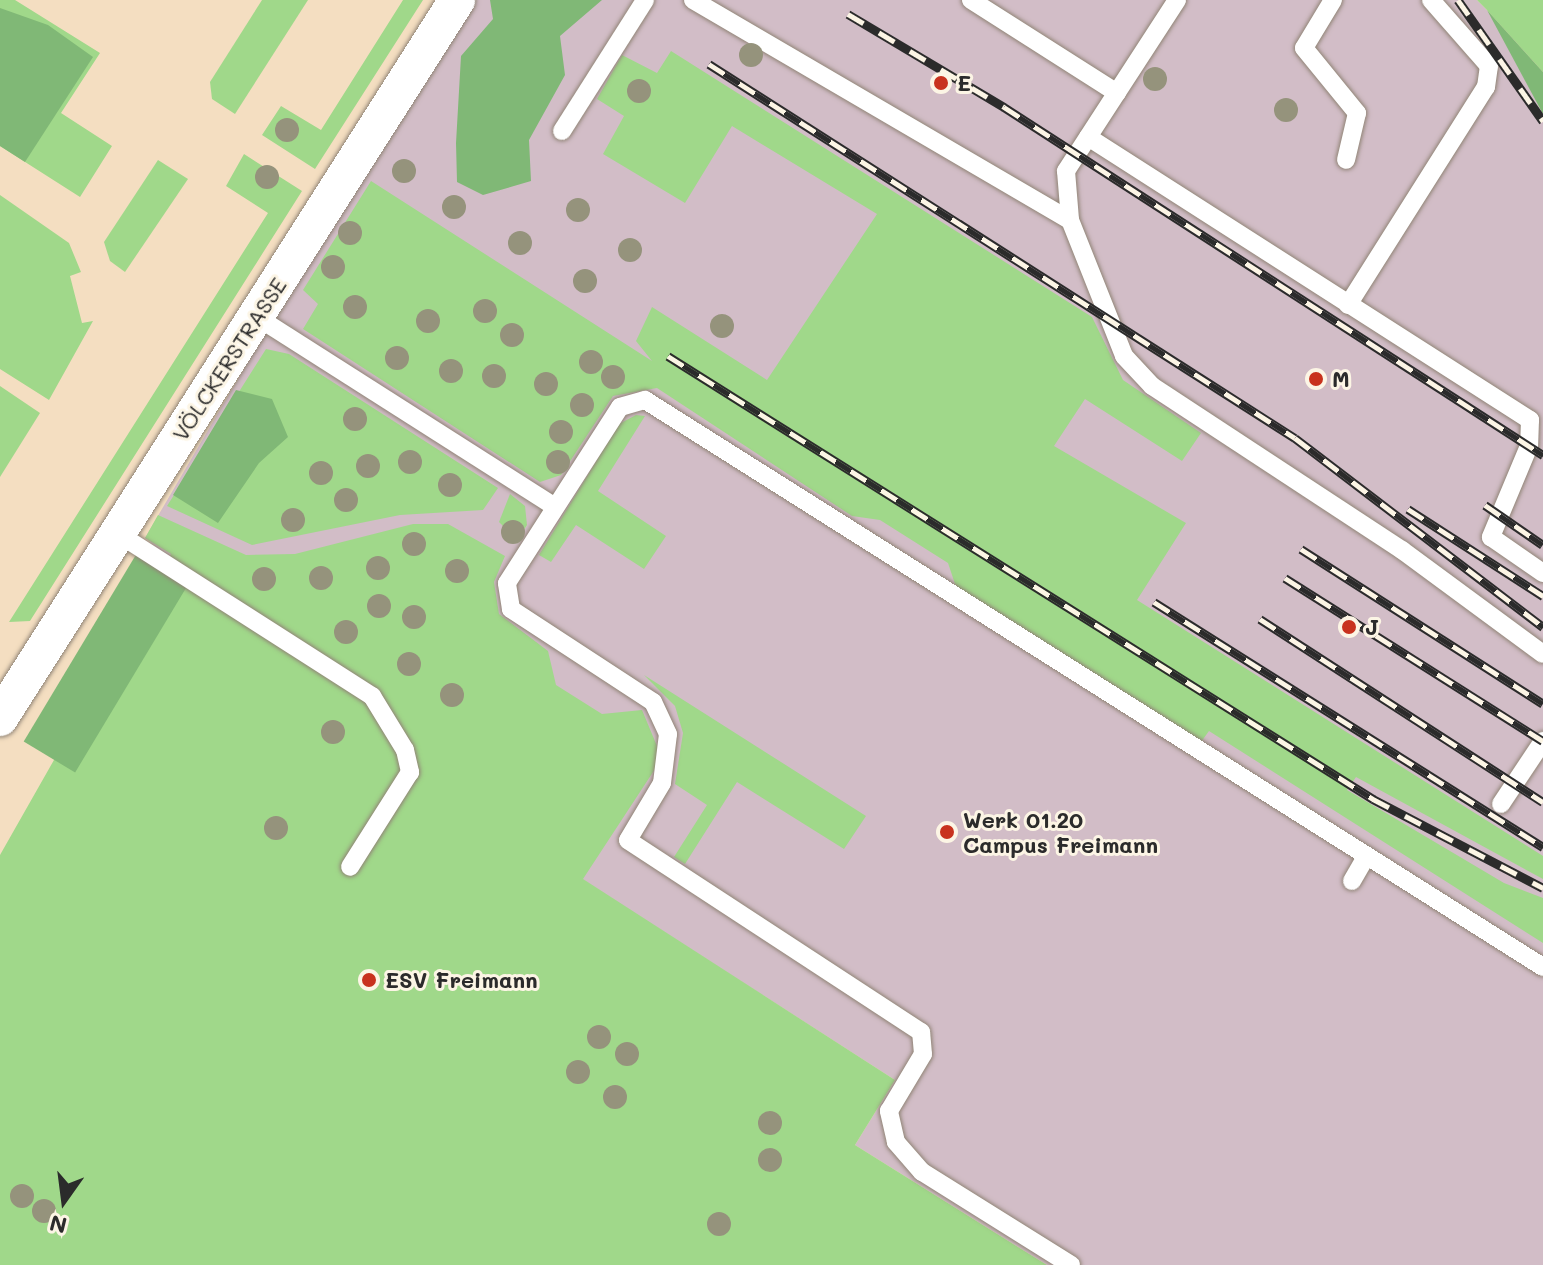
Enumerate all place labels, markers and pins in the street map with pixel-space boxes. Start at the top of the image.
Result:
place label: E [957,70,971,96]
marker: E [932,74,950,92]
place label: M [1332,366,1350,392]
marker: M [1307,370,1325,388]
place label: J [1365,614,1379,640]
marker: J [1340,618,1358,636]
place label: Werk 01.20 Campus Freimann [963,806,1158,858]
marker: Werk 01.20 Campus Freimann [938,823,956,841]
place label: ESV Freimann [385,967,538,993]
marker: ESV Freimann [360,971,378,989]

